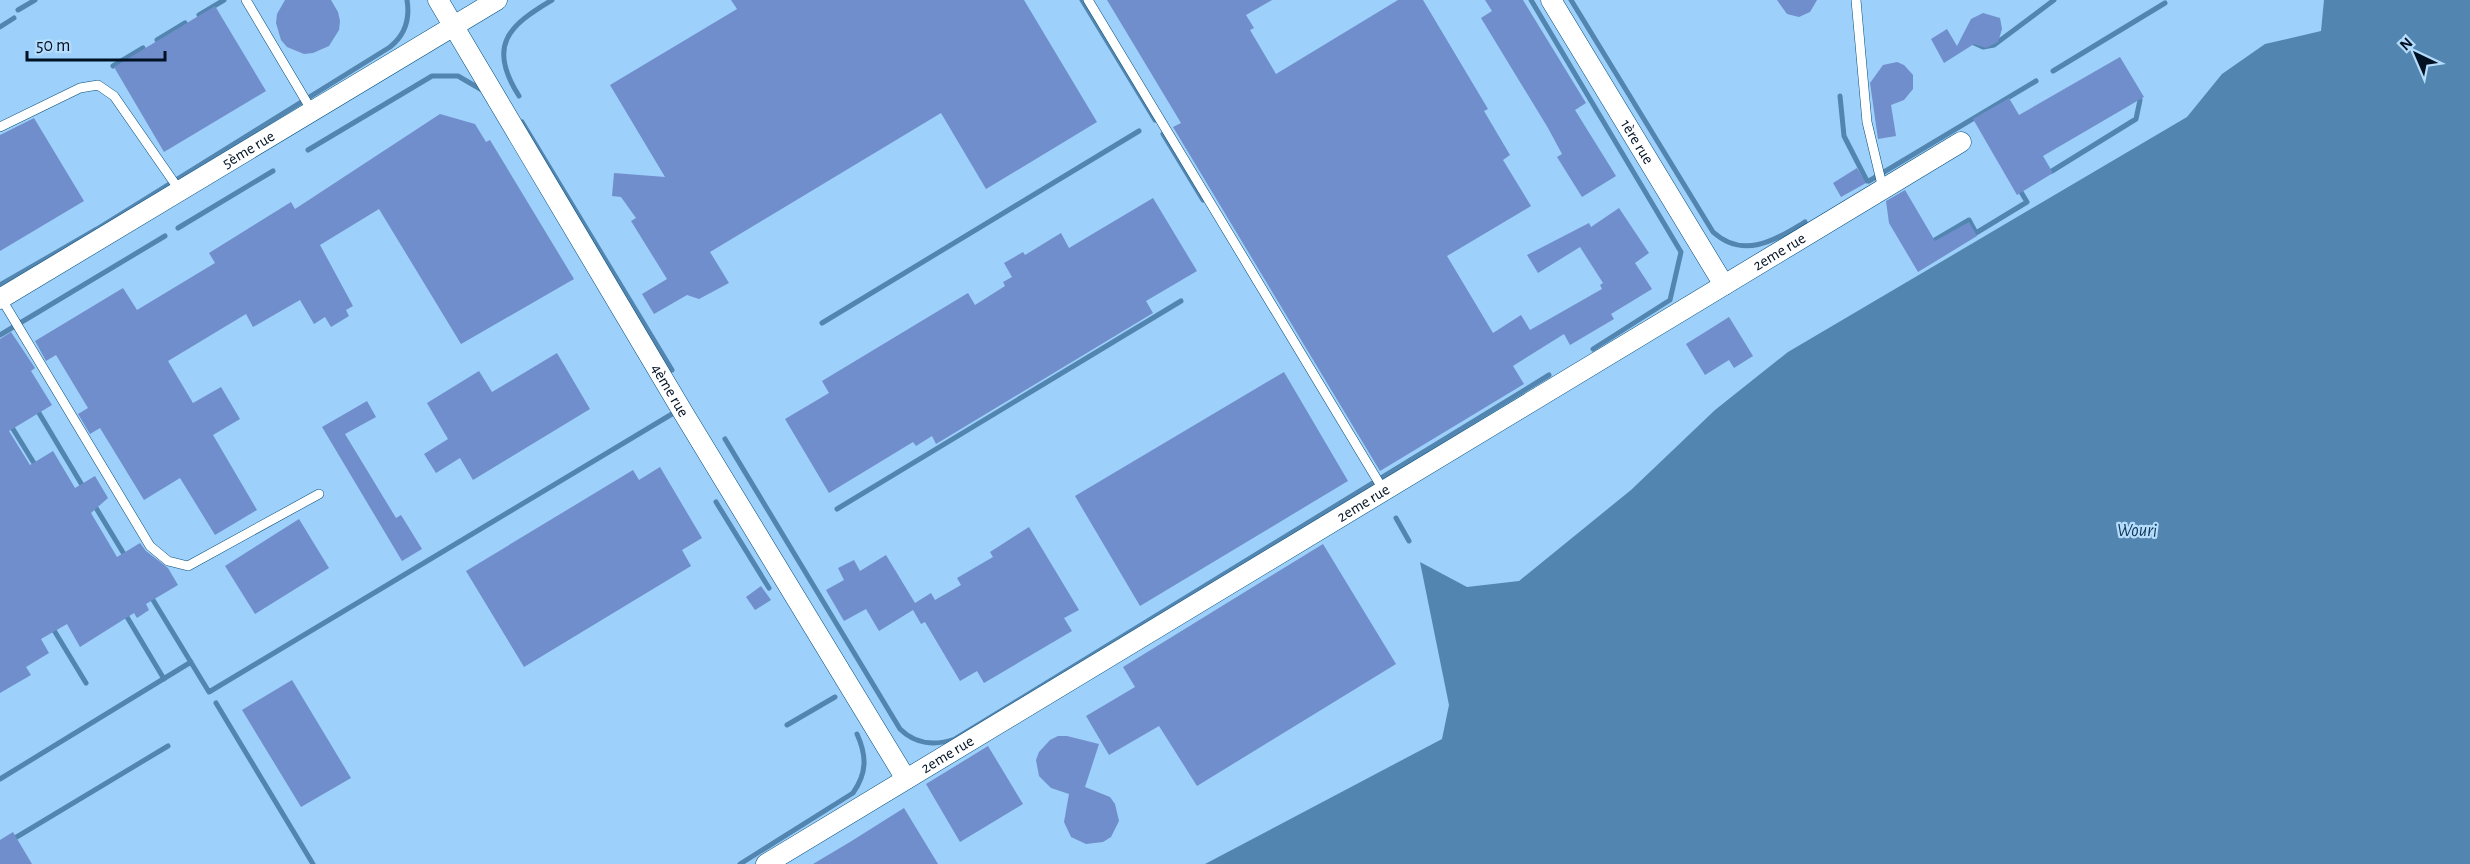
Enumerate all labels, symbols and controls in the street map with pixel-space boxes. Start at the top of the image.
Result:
scale bar [27,24,165,62]
north arrow [2386,24,2446,84]
text: N [2397,34,2416,54]
text: 50 m [36,37,70,55]
street label: 1ère rue [1618,117,1657,167]
street label: 5ème rue [220,128,277,171]
street label: 2eme rue [1750,230,1808,274]
street label: 4ème rue [648,361,692,420]
street label: 2eme rue [1334,481,1392,525]
water label: Wouri [2117,522,2157,540]
street label: 2eme rue [918,732,977,776]

